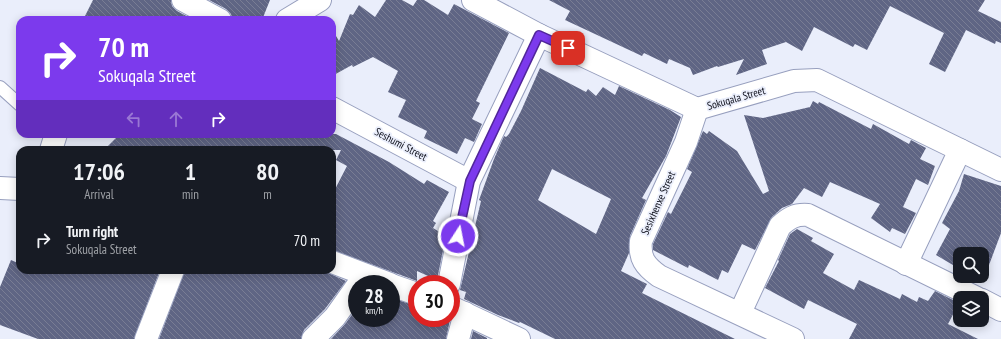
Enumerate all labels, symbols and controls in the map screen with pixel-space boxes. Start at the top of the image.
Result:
text: 70 m [98,28,149,65]
pin [551,31,585,65]
icon: right [32,32,84,84]
icon: arrive [557,37,579,59]
text: Sokuqala Street [98,64,196,87]
street label: Sokuqala Street [705,83,767,113]
icon: left [123,108,145,130]
icon: ahead [165,108,187,130]
icon: right [207,108,229,130]
street label: Seshumi Street [372,124,430,164]
text: 17:06 [73,156,125,187]
text: 1 [185,156,196,187]
text: 80 [256,156,279,187]
street label: Sesixhenxe Street [638,169,678,237]
text: Arrival [84,186,114,203]
text: min [182,186,199,203]
text: m [263,186,272,203]
position arrow [437,215,479,257]
text: Turn right [66,222,118,241]
icon: right [32,229,54,251]
text: 70 m [294,231,320,250]
text: Sokuqala Street [66,241,137,258]
map controls [953,247,989,327]
button: search [953,247,989,283]
speed limit sign: 30 [408,275,460,327]
text: 28 [364,283,384,309]
button: layers [953,291,989,327]
text: km/h [365,304,383,317]

